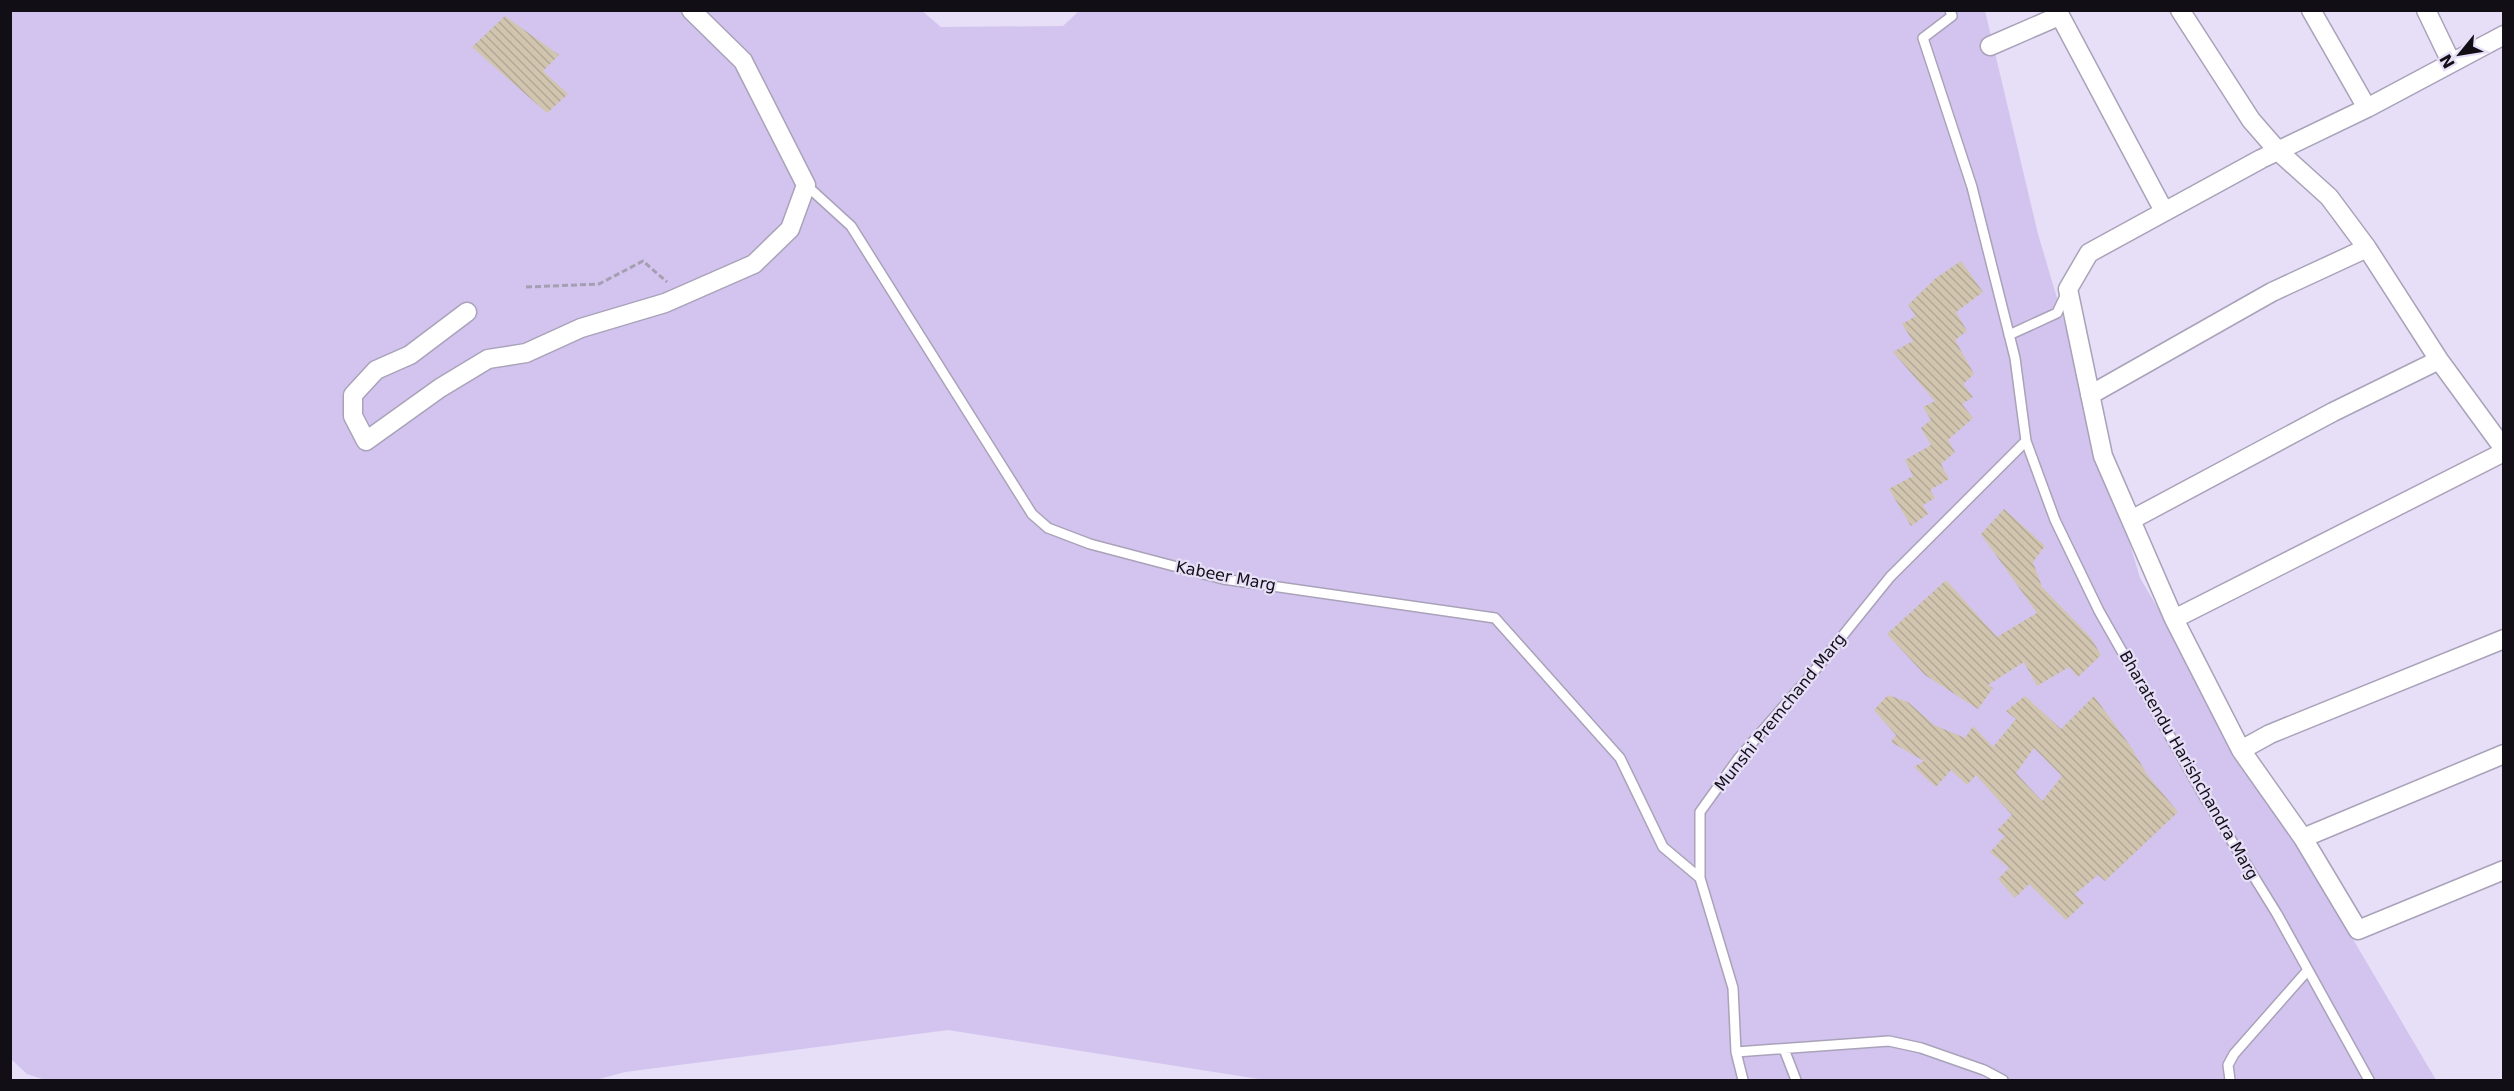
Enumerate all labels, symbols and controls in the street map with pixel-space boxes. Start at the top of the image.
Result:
north arrow [2430,24,2490,84]
text: N [2436,51,2459,72]
street label: Kabeer Marg [1174,557,1278,595]
street label: Munshi Premchand Marg [1711,629,1849,795]
street label: Bharatendu Harishchandra Marg [2116,647,2262,883]

